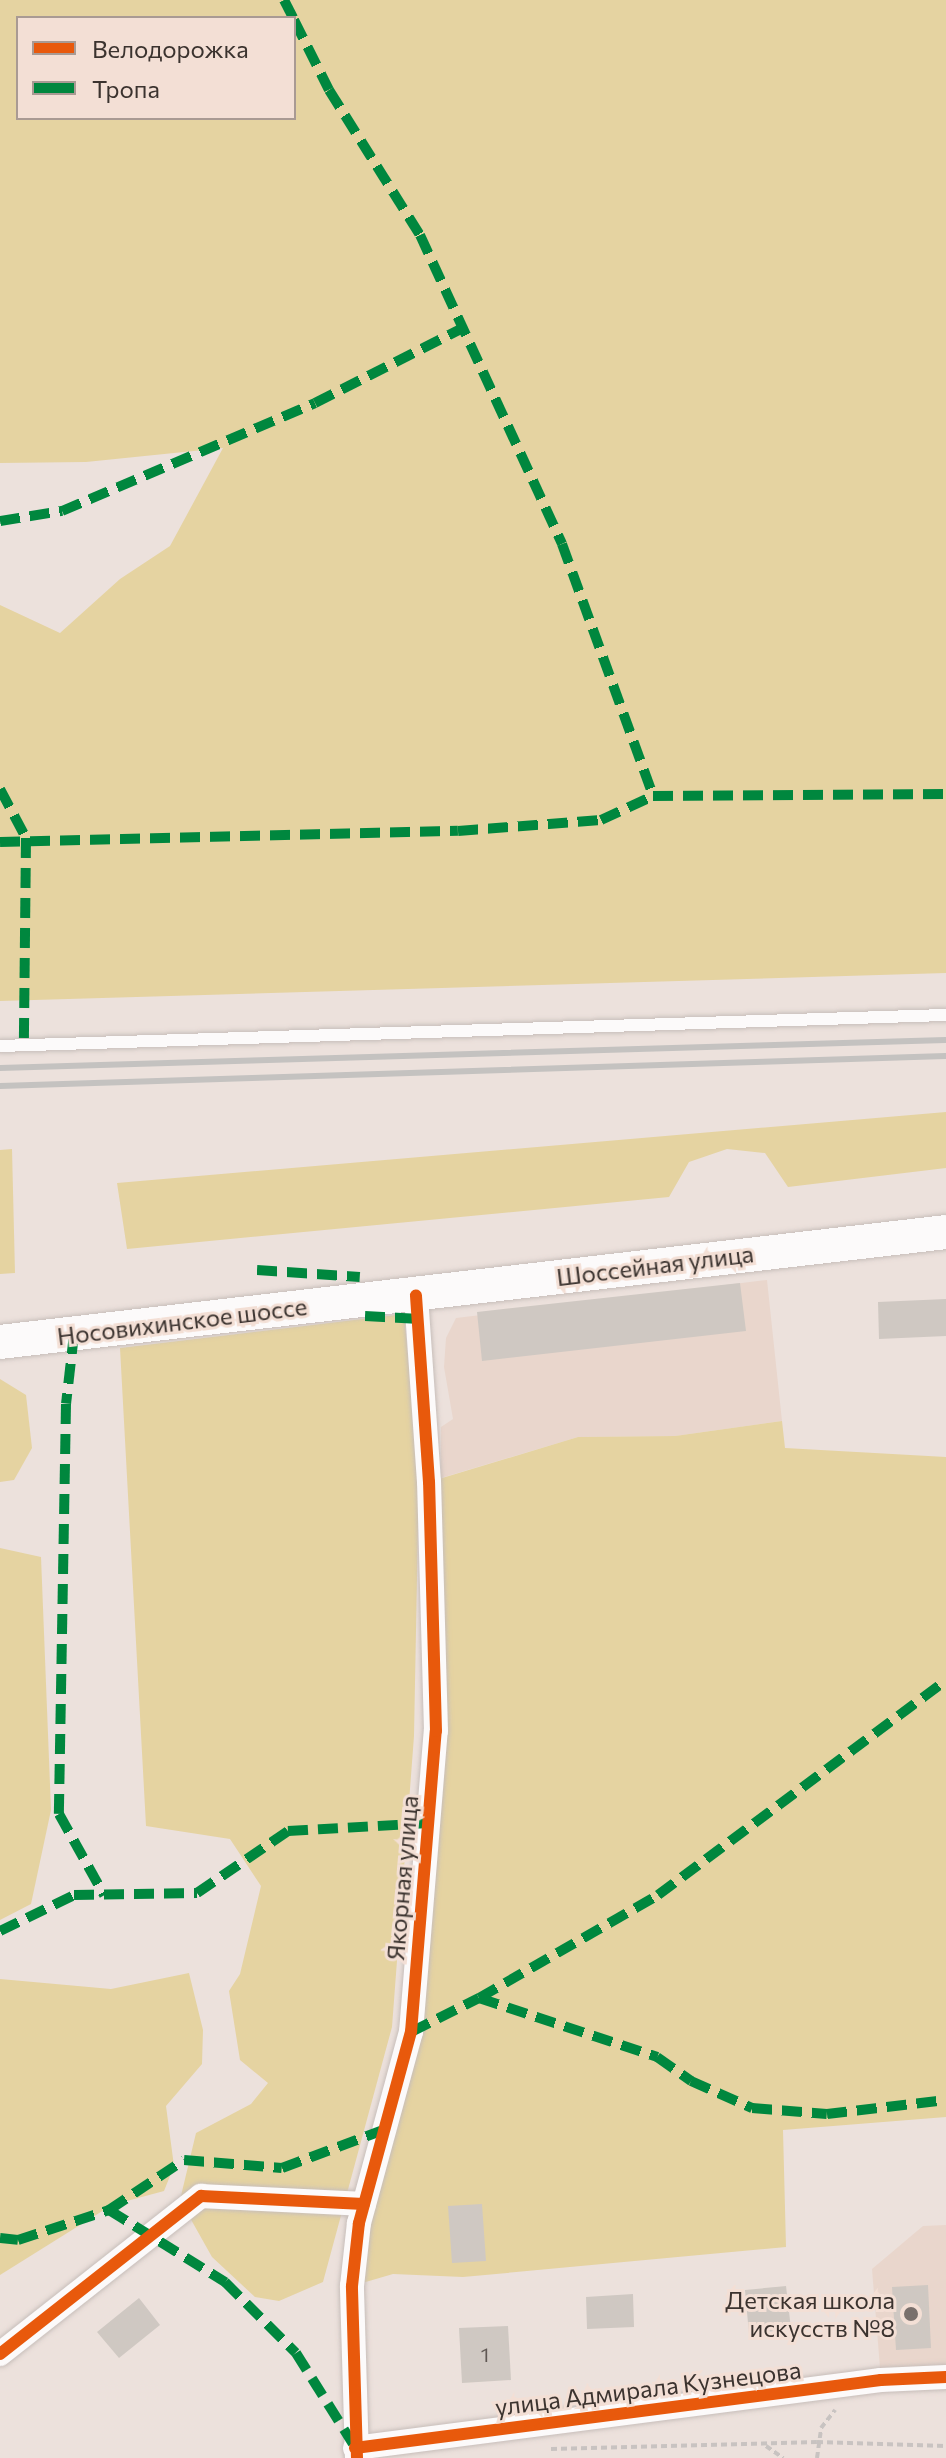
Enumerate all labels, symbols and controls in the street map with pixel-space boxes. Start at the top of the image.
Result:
legend [16,16,296,120]
text: Велодорожка [92,34,249,63]
text: Тропа [92,74,160,103]
street label: Шоссейная улица [555,1239,755,1291]
street label: Носовихинское шоссе [55,1291,309,1351]
street label: Якорная улица [380,1794,424,1962]
place label: Детская школа искусств №8 [725,2286,895,2342]
marker: Детская школа искусств №8 [902,2305,920,2323]
house number: 1 [481,2342,489,2366]
street label: улица Адмирала Кузнецова [493,2355,803,2421]

